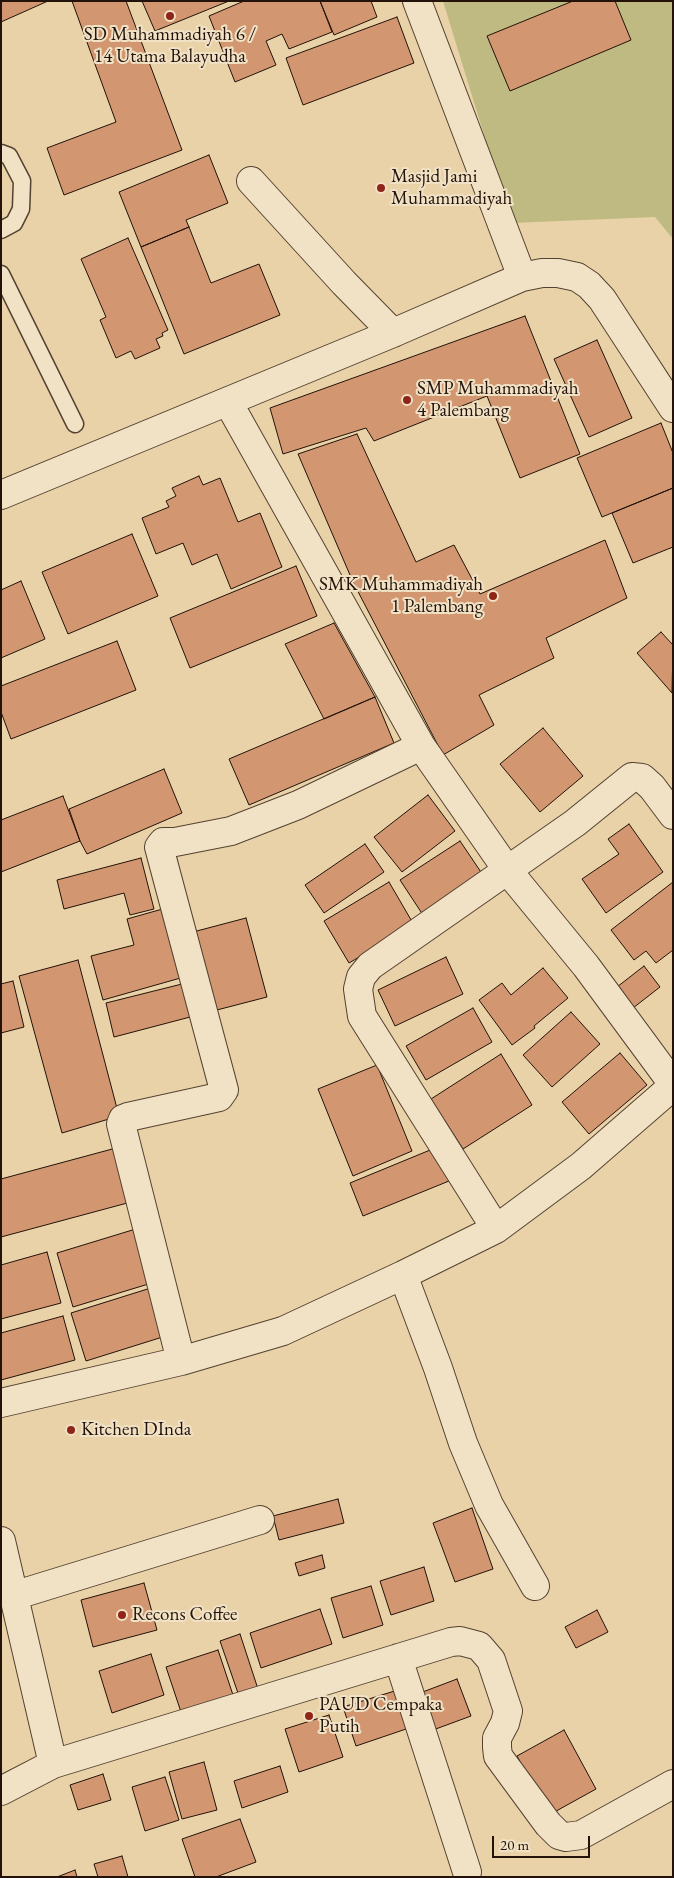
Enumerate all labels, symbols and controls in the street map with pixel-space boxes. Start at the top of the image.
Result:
marker: SD Muhammadiyah 6 / 14 Utama Balayudha [164,10,176,22]
place label: SD Muhammadiyah 6 / 14 Utama Balayudha [84,24,256,68]
place label: Masjid Jami Muhammadiyah [391,166,512,210]
marker: Masjid Jami Muhammadiyah [375,182,387,194]
place label: SMP Muhammadiyah 4 Palembang [417,378,579,422]
marker: SMP Muhammadiyah 4 Palembang [401,394,413,406]
place label: SMK Muhammadiyah 1 Palembang [319,574,483,618]
marker: SMK Muhammadiyah 1 Palembang [487,590,499,602]
place label: Kitchen DInda [81,1419,191,1441]
marker: Kitchen DInda [65,1424,77,1436]
place label: Recons Coffee [132,1604,237,1626]
marker: Recons Coffee [116,1609,128,1621]
place label: PAUD Cempaka Putih [319,1694,442,1738]
marker: PAUD Cempaka Putih [303,1710,315,1722]
scale bar [494,1826,592,1858]
text: 20 m [500,1835,529,1854]

